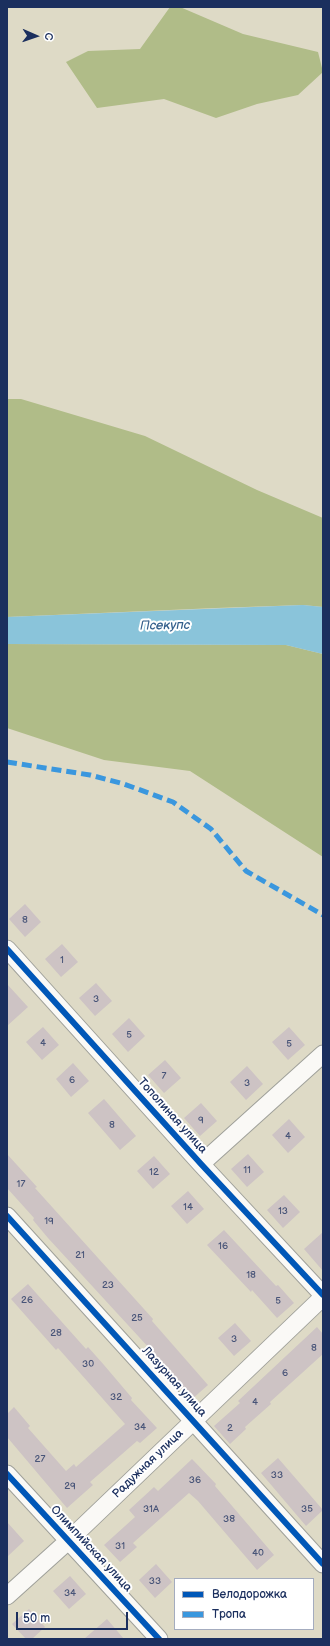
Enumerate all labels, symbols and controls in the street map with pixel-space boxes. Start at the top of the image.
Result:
north arrow [16,16,56,56]
text: С [42,32,55,40]
water label: Псекупс [140,618,190,634]
house number: 8 [22,914,28,926]
house number: 1 [60,954,64,966]
house number: 3 [93,993,99,1005]
house number: 5 [126,1029,132,1041]
house number: 4 [40,1037,46,1049]
house number: 5 [286,1038,292,1050]
house number: 7 [162,1070,166,1082]
house number: 6 [69,1074,75,1086]
street label: Тополиная улица [134,1075,210,1157]
house number: 3 [244,1077,250,1089]
house number: 9 [198,1114,204,1126]
house number: 8 [109,1119,115,1131]
house number: 4 [285,1130,291,1142]
house number: 11 [243,1164,251,1176]
house number: 12 [149,1166,159,1178]
house number: 17 [17,1178,25,1190]
house number: 14 [183,1201,193,1213]
house number: 13 [278,1205,288,1217]
house number: 19 [44,1215,54,1227]
house number: 16 [218,1240,228,1252]
house number: 21 [75,1249,85,1261]
house number: 18 [246,1269,256,1281]
house number: 23 [102,1279,114,1291]
house number: 26 [21,1294,33,1306]
house number: 5 [275,1295,281,1307]
house number: 25 [131,1312,143,1324]
house number: 28 [50,1327,62,1339]
house number: 3 [231,1333,237,1345]
house number: 8 [311,1342,317,1354]
street label: Лазурная улица [139,1344,209,1420]
house number: 30 [82,1358,94,1370]
house number: 6 [282,1367,288,1379]
house number: 32 [110,1391,122,1403]
house number: 4 [252,1396,258,1408]
house number: 34 [134,1421,146,1433]
house number: 2 [227,1422,233,1434]
street label: Радужная улица [110,1427,186,1501]
house number: 27 [35,1453,45,1465]
house number: 33 [271,1469,283,1481]
house number: 36 [189,1474,201,1486]
house number: 29 [64,1480,76,1492]
street label: Олимпийская улица [47,1503,135,1595]
house number: 31А [143,1503,159,1515]
house number: 35 [301,1503,313,1515]
house number: 38 [223,1513,235,1525]
house number: 31 [115,1540,125,1552]
house number: 40 [252,1547,264,1559]
house number: 33 [149,1575,161,1587]
legend [174,1578,314,1630]
house number: 34 [64,1587,76,1599]
text: Велодорожка [212,1587,287,1602]
scale bar [18,1604,130,1630]
text: Тропа [212,1607,246,1622]
text: 50 m [23,1611,50,1626]

